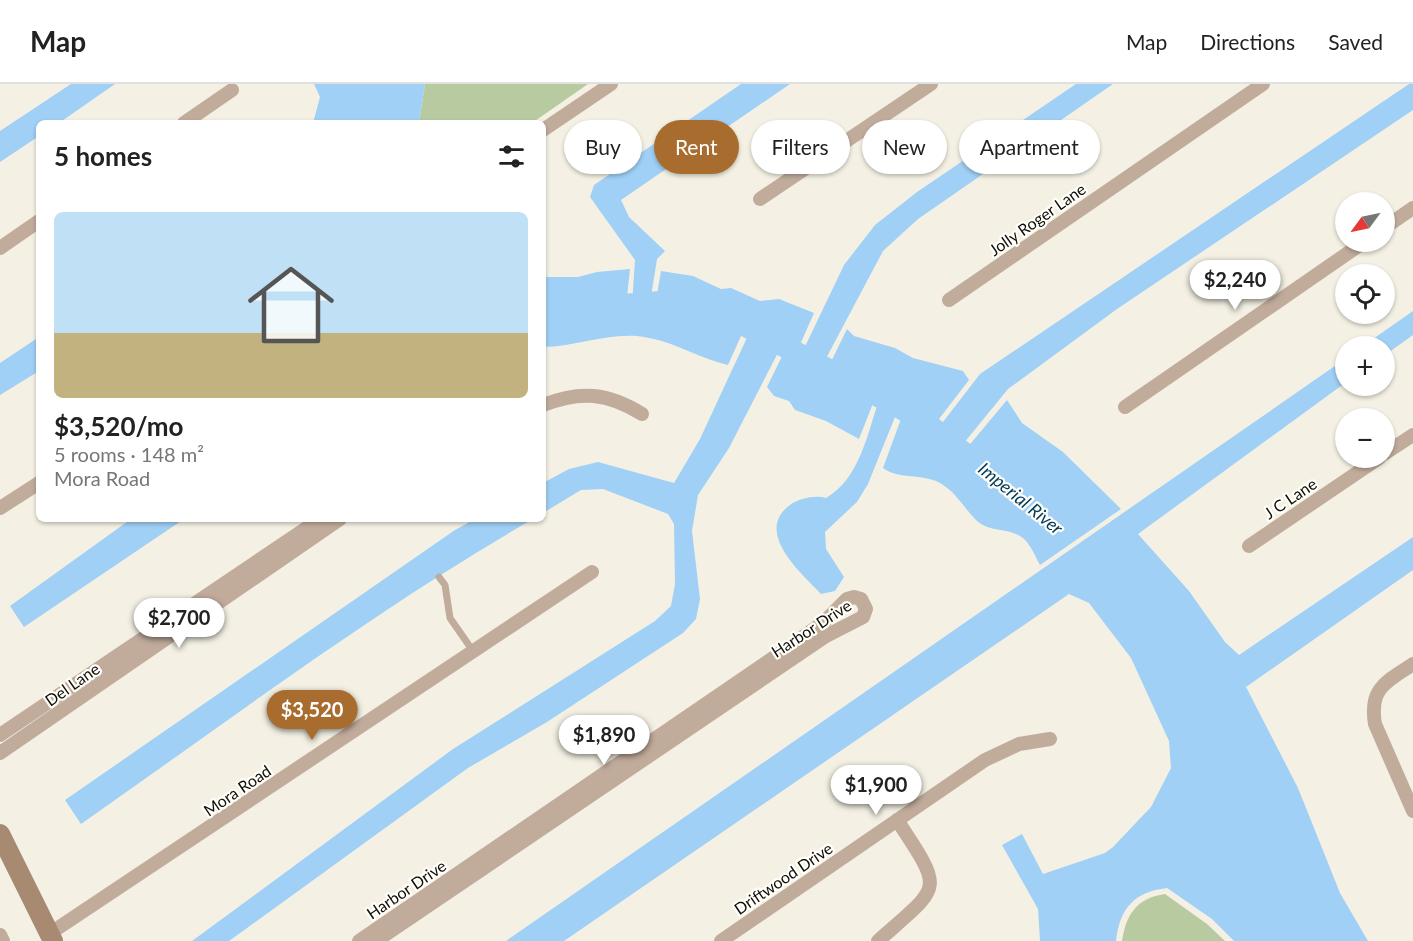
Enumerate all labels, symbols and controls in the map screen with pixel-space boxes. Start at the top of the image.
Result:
text: Map [30,24,86,58]
text: Map [1126,29,1167,54]
text: Directions [1200,29,1295,54]
text: Saved [1328,29,1383,54]
chip: Buy [564,120,642,174]
chip: Rent [654,120,739,174]
chip: Filters [751,120,850,174]
chip: New [862,120,947,174]
chip: Apartment [959,120,1100,174]
text: 5 homes [54,140,152,172]
icon: filters [495,140,528,173]
street label: Jolly Roger Lane [985,179,1089,259]
north arrow [1335,192,1395,252]
map controls [1335,192,1395,468]
icon: home [237,251,345,359]
pin: $2,240 [1186,260,1284,311]
button: locate [1335,264,1395,324]
text: $2,240 [1204,267,1266,291]
button: + [1335,336,1395,396]
button: − [1335,408,1395,468]
text: $3,520/mo [54,410,184,442]
text: 5 rooms · 148 m² [54,442,204,466]
water label: Imperial River [974,457,1068,539]
text: Mora Road [54,466,150,490]
street label: J C Lane [1260,474,1320,522]
street label: Harbor Drive [767,595,855,661]
pin: $2,700 [130,598,228,649]
text: $2,700 [148,605,210,629]
street label: Del Lane [41,658,103,710]
pin: $3,520 [263,690,361,741]
text: $3,520 [281,697,343,721]
pin: $1,890 [555,715,653,766]
text: $1,890 [573,722,635,746]
street label: Mora Road [200,761,274,819]
pin: $1,900 [827,765,925,816]
text: $1,900 [845,772,907,796]
street label: Driftwood Drive [730,838,836,918]
street label: Harbor Drive [363,856,449,922]

